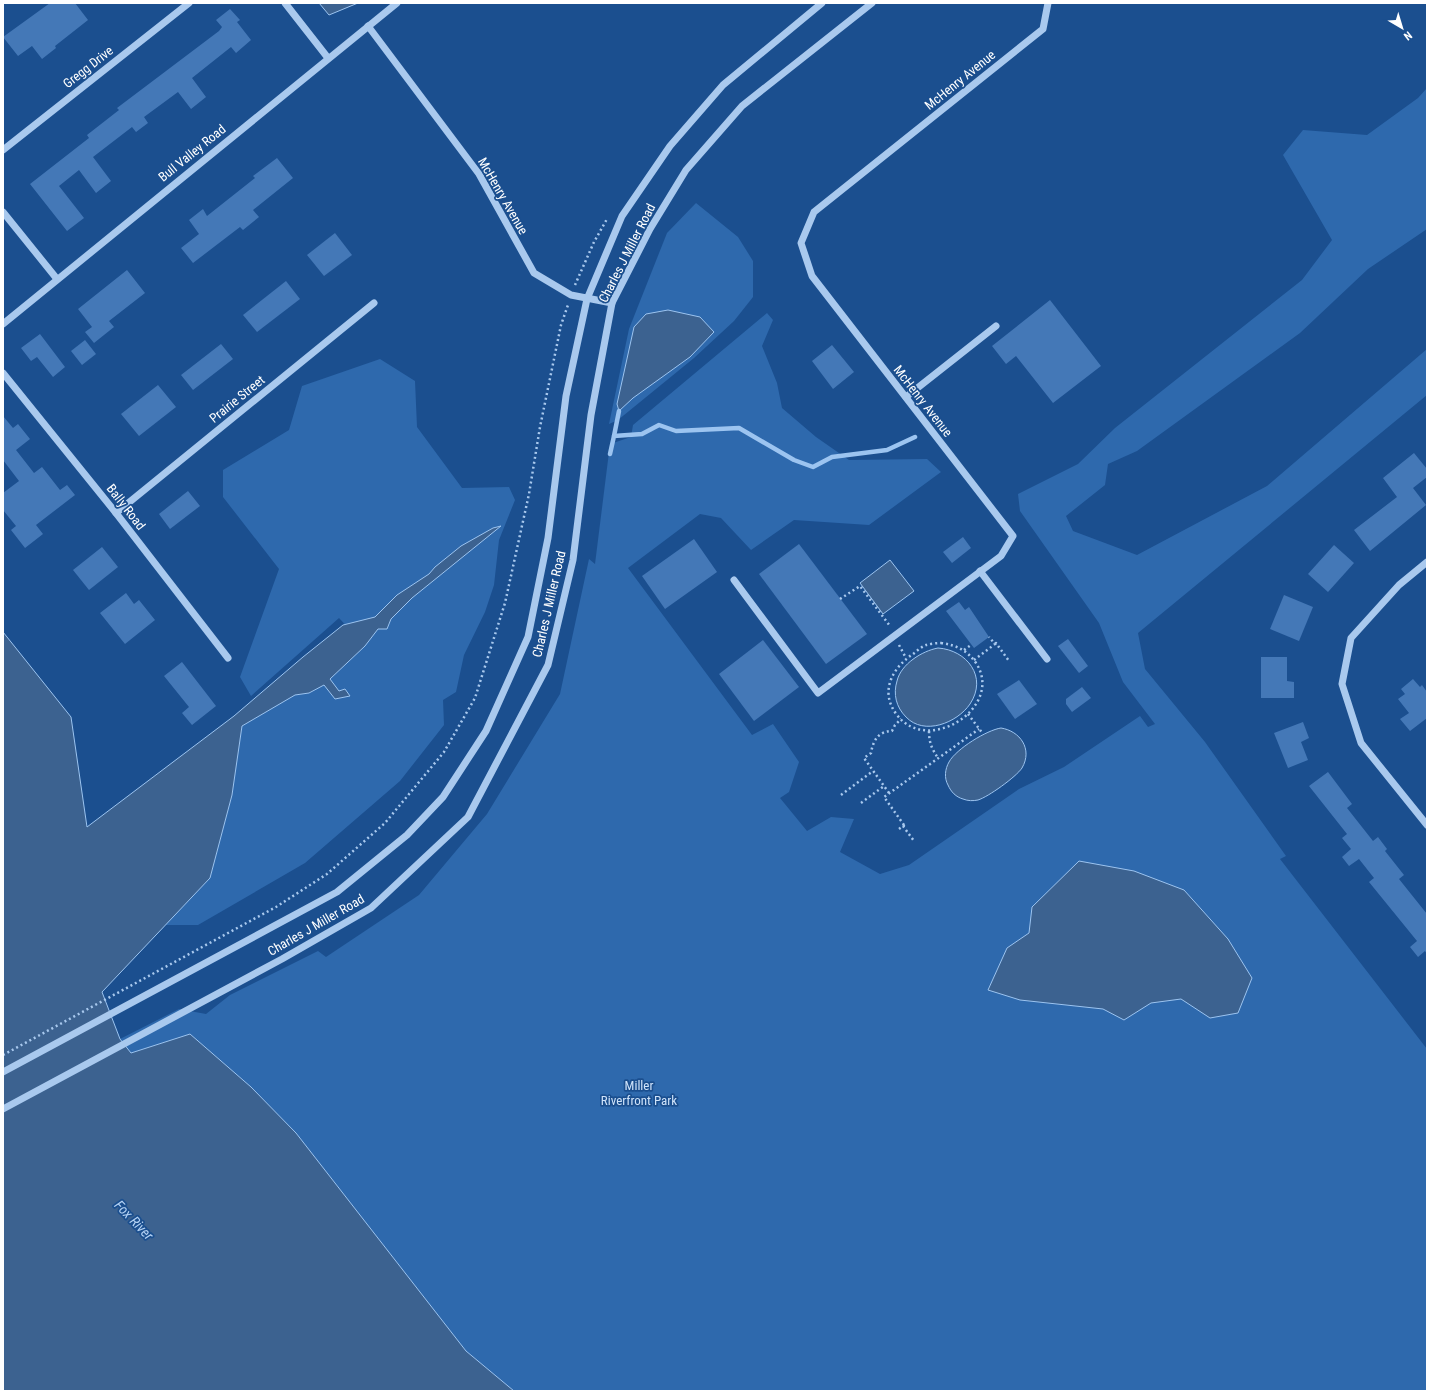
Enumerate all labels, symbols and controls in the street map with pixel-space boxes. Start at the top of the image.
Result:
north arrow [1382,8,1422,48]
text: N [1401,28,1415,43]
street label: Gregg Drive [60,43,116,91]
street label: McHenry Avenue [922,47,998,113]
street label: Bull Valley Road [155,121,229,185]
street label: McHenry Avenue [475,155,531,237]
street label: Charles J Miller Road [596,201,658,305]
street label: McHenry Avenue [891,362,955,440]
street label: Prairie Street [206,372,268,426]
street label: Bally Road [104,481,148,533]
street label: Charles J Miller Road [529,549,569,659]
street label: Charles J Miller Road [265,891,367,959]
park label: Miller Riverfront Park [601,1078,677,1108]
water label: Fox River [111,1197,157,1244]

